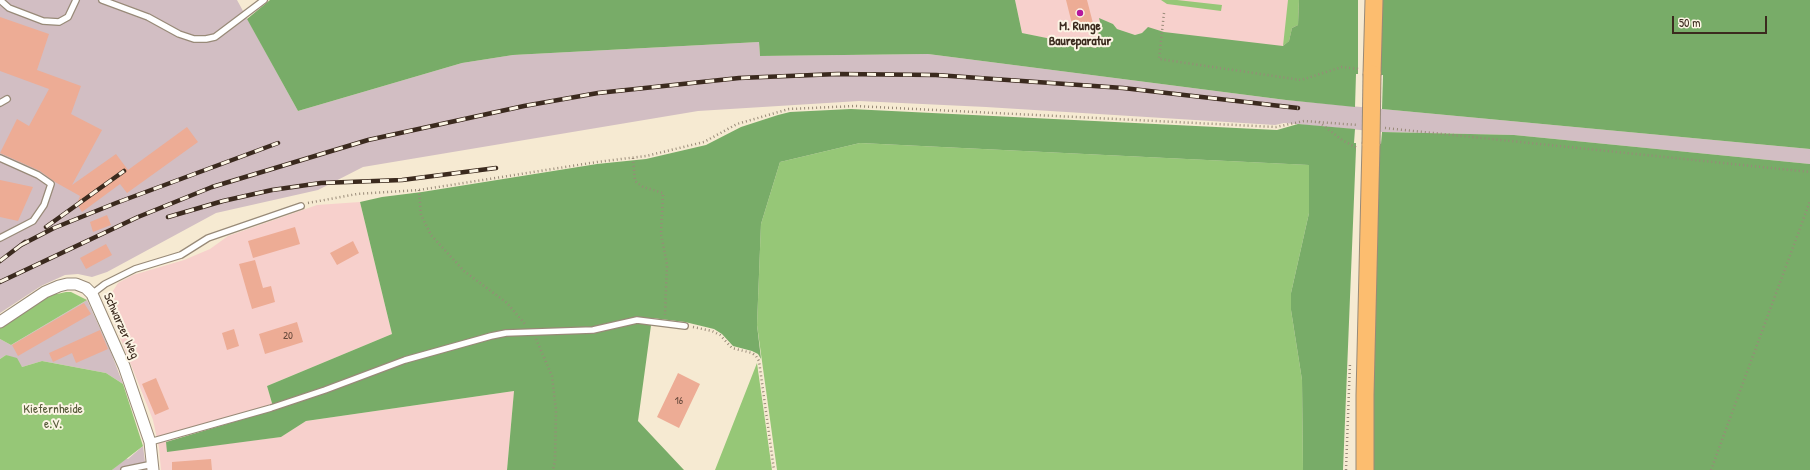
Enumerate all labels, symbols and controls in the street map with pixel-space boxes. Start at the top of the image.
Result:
marker: M. Runge Baureparatur [1075,8,1085,18]
scale bar [1674,8,1769,34]
text: 50 m [1679,14,1700,31]
place label: M. Runge Baureparatur [1049,19,1111,50]
street label: Schwarzer Weg [100,291,142,361]
house number: 20 [283,329,293,343]
house number: 16 [675,394,683,408]
park label: Kiefernheide e.V. [23,402,83,433]

